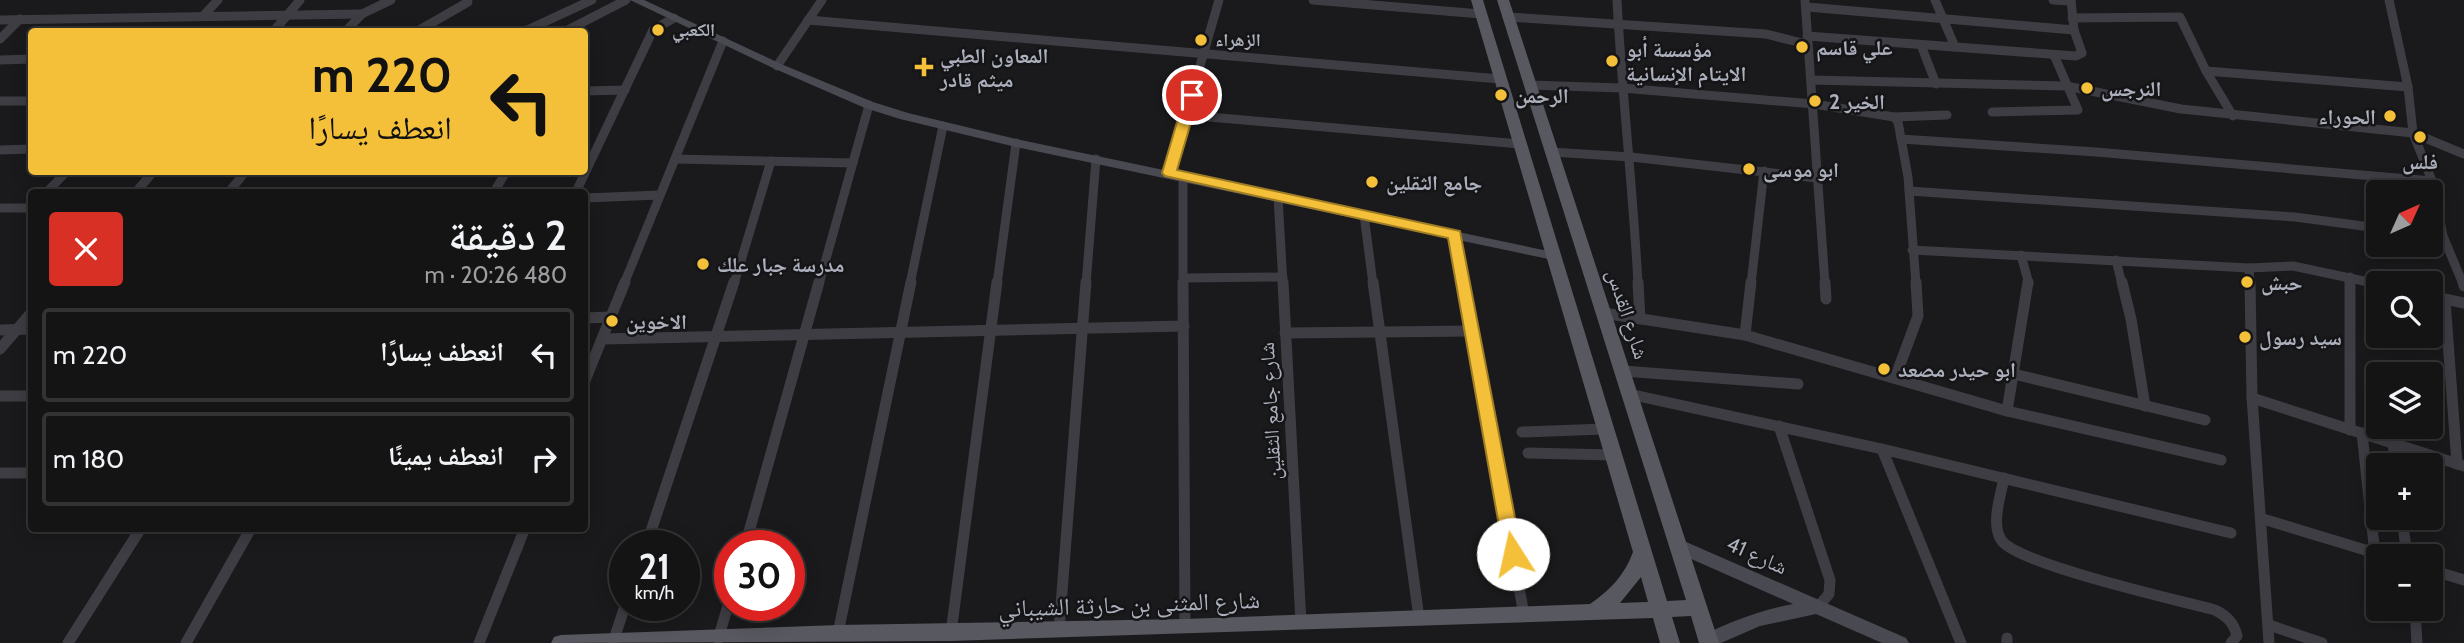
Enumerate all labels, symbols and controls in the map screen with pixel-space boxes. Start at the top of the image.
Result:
place label: الكعبي [672,19,715,44]
marker: الكعبي [650,22,666,38]
place label: الزهراء [1215,29,1261,51]
marker: الزهراء [1193,32,1209,48]
place label: مؤسسة أبو الايتام الإنسانية [1626,35,1747,88]
place label: علي قاسم [1816,35,1893,64]
marker: علي قاسم [1794,39,1810,55]
place label: المعاون الطبي ميثم قادر [939,43,1048,94]
text: 220 m [312,45,452,104]
marker: مؤسسة أبو الايتام الإنسانية [1604,53,1620,69]
icon: left [476,56,567,147]
marker: المعاون الطبي ميثم قادر [914,57,934,77]
pin [1162,65,1222,125]
icon: arrive [1173,76,1211,114]
place label: النرجس [2101,76,2161,102]
marker: النرجس [2079,80,2095,96]
place label: الرحمن [1515,83,1569,109]
marker: الرحمن [1493,87,1509,103]
place label: الخير 2 [1829,89,1885,114]
marker: الخير 2 [1807,93,1823,109]
place label: الحوراء [2318,104,2376,129]
text: انعطف يسارًا [309,108,452,147]
marker: الحوراء [2382,108,2398,124]
marker: فلس [2412,129,2428,145]
place label: فلس [2402,149,2438,175]
place label: ابو موسى [1763,157,1839,183]
marker: ابو موسى [1741,161,1757,177]
place label: جامع الثقلين [1386,170,1482,197]
marker: جامع الثقلين [1364,174,1380,190]
north arrow [2366,180,2443,257]
map controls [2366,180,2443,621]
text: 2 دقيقة [448,209,567,261]
button: close [49,212,123,286]
place label: مدرسة جبار علك [717,252,844,277]
marker: مدرسة جبار علك [695,256,711,272]
text: 480 m · 20:26 [425,261,567,289]
street label: شارع القدس [1601,266,1654,363]
place label: حبش [2261,270,2303,296]
button: search [2366,271,2443,348]
marker: حبش [2239,274,2255,290]
place label: الاخوين [626,309,687,335]
marker: الاخوين [604,313,620,329]
place label: سيد رسول [2259,325,2342,351]
marker: سيد رسول [2237,329,2253,345]
text: انعطف يسارًا [380,336,504,368]
icon: left [525,336,563,374]
text: 220 m [53,339,127,371]
street label: شارع جامع الثقلين [1254,342,1287,480]
place label: ابو حيدر مصعد [1898,357,2016,382]
marker: ابو حيدر مصعد [1876,361,1892,377]
button: layers [2366,362,2443,439]
text: انعطف يمينًا [388,440,504,472]
icon: right [525,440,563,478]
text: 180 m [53,443,124,475]
button: + [2366,453,2443,530]
position arrow [1476,517,1550,591]
speed limit sign: 30 [714,530,805,621]
street label: شارع 41 [1722,531,1791,580]
button: − [2366,544,2443,621]
text: 21 [639,545,670,588]
text: km/h [635,582,674,604]
street label: شارع المثنى بن حارثة الشيباني [998,585,1261,628]

